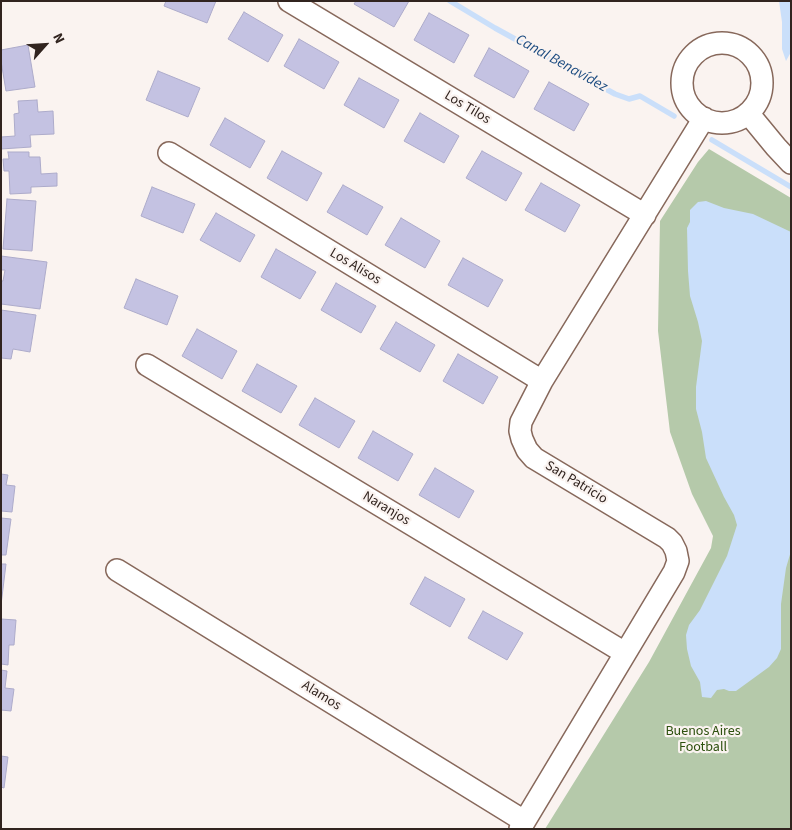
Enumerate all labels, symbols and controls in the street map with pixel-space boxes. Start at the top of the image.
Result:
north arrow [20,20,70,70]
text: N [47,30,70,47]
water label: Canal Benavídez [512,31,610,97]
street label: Los Tilos [441,88,493,128]
street label: Los Alisos [326,245,384,289]
street label: San Patricio [542,458,610,508]
street label: Naranjos [359,488,413,530]
street label: Alamos [298,677,344,715]
park label: Buenos Aires Football [665,724,741,756]

